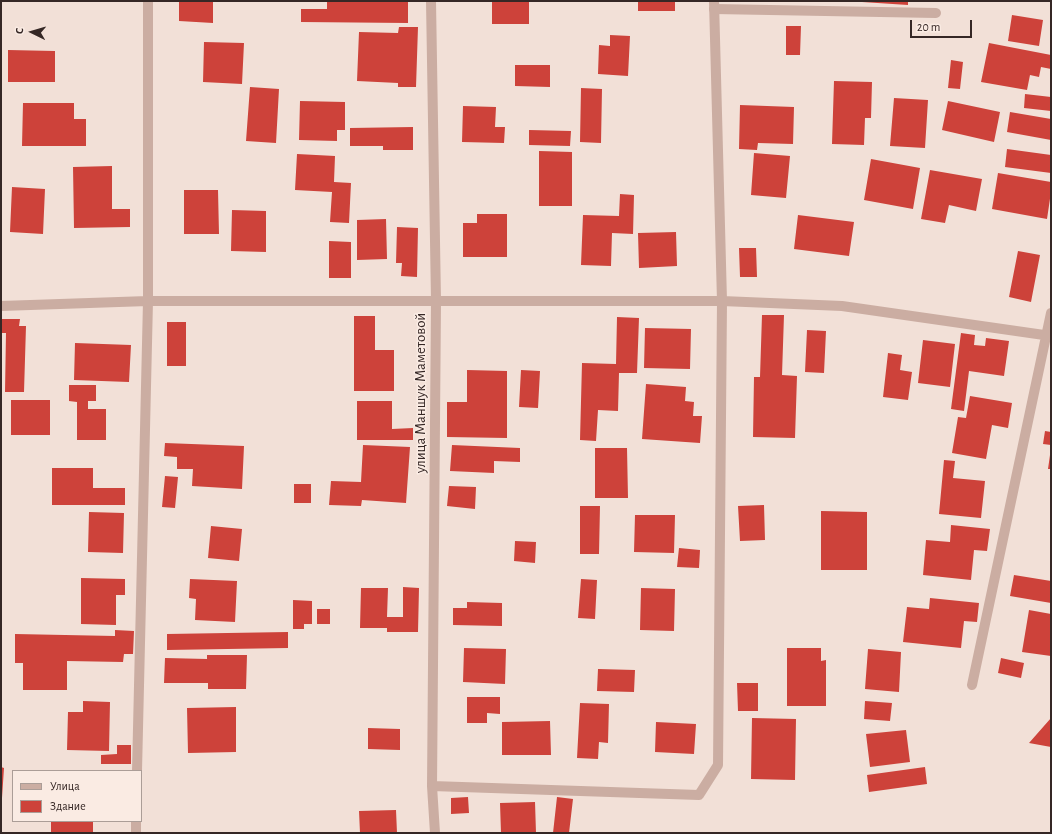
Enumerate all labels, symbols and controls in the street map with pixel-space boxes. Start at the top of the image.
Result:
north arrow [12,12,52,52]
scale bar [912,12,974,38]
text: 20 m [917,21,940,33]
text: С [14,27,25,34]
street label: улица Маншук Маметовой [411,313,429,473]
legend [12,770,142,822]
text: Улица [50,780,80,792]
text: Здание [50,800,86,812]

